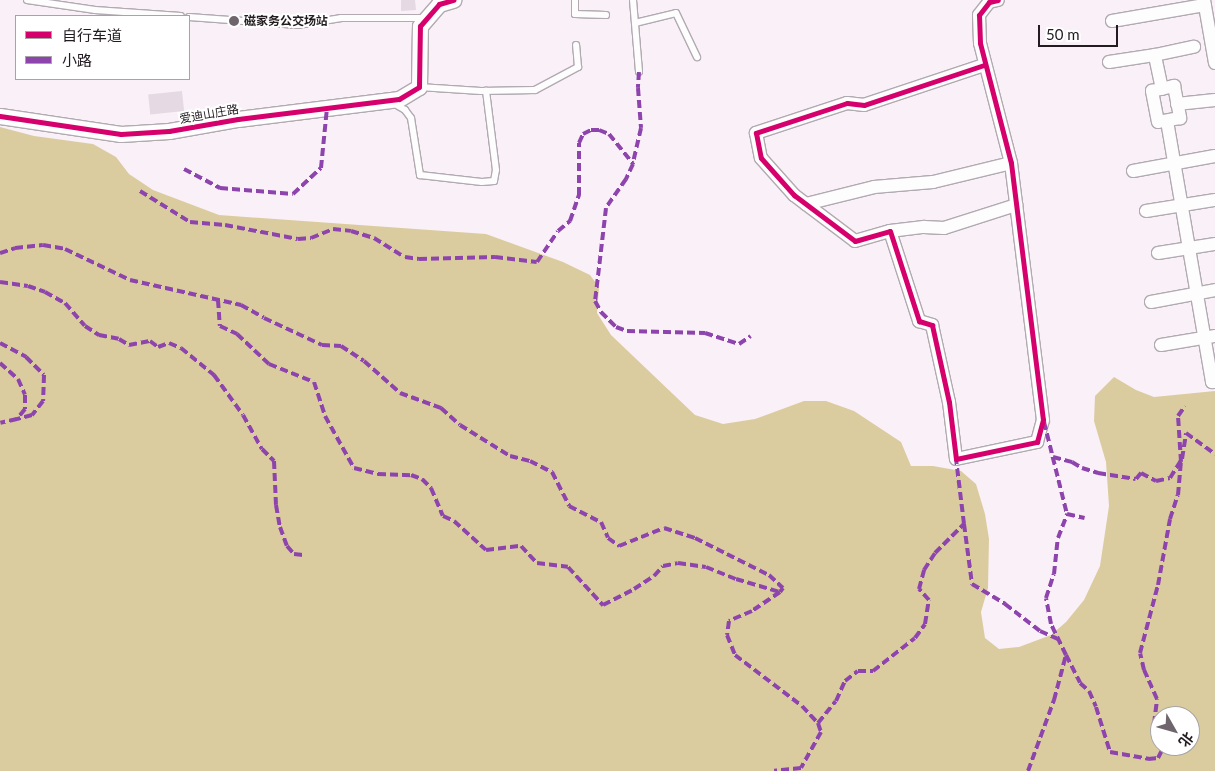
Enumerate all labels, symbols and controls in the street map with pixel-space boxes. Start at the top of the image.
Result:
place label: 磁家务公交场站 [244,14,328,28]
legend [15,15,190,80]
marker: 磁家务公交场站 [228,15,240,27]
scale bar [1040,15,1120,47]
text: 50 m [1046,25,1080,43]
text: 自行车道 [62,26,122,44]
text: 小路 [62,51,92,69]
street label: 爱迪山庄路 [178,102,240,126]
north arrow [1150,706,1200,756]
text: 北 [1175,729,1197,751]

